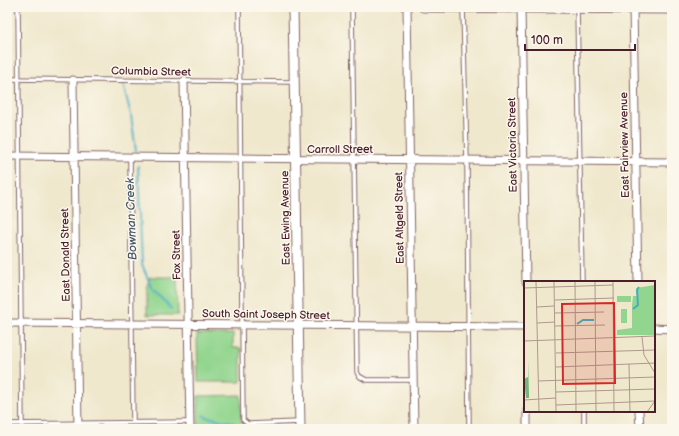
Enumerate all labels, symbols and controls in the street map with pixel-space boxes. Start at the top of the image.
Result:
scale bar [525,26,635,52]
text: 100 m [531,33,563,48]
street label: Columbia Street [111,64,192,79]
street label: East Fairview Avenue [617,91,632,198]
street label: East Victoria Street [505,97,520,193]
street label: Carroll Street [307,143,374,156]
street label: East Ewing Avenue [278,170,293,265]
street label: East Altgeld Street [392,171,407,264]
water label: Bowman Creek [123,176,140,260]
street label: East Donald Street [58,208,73,302]
street label: Fox Street [170,229,183,280]
inset map [524,281,655,412]
street label: South Saint Joseph Street [202,307,331,322]

